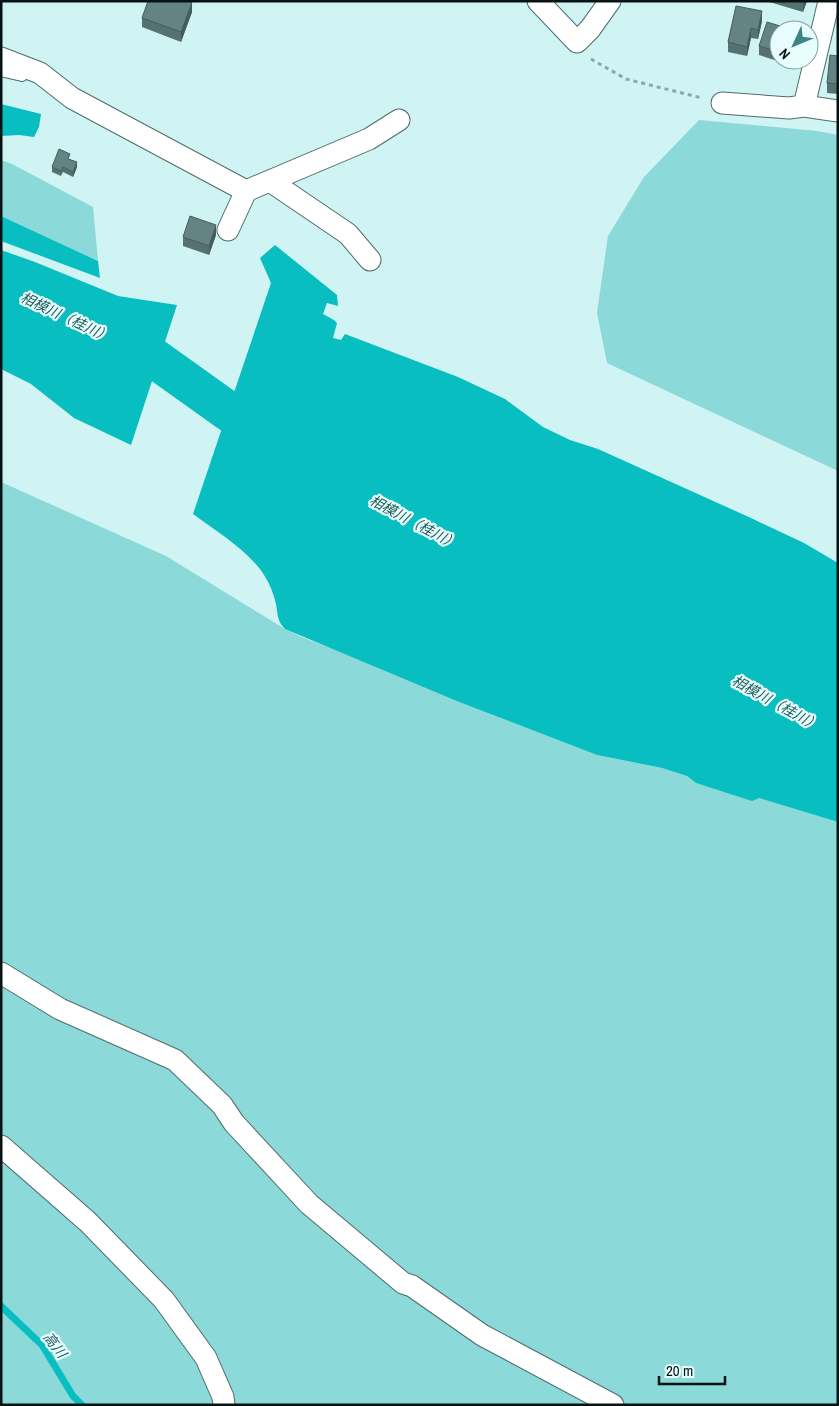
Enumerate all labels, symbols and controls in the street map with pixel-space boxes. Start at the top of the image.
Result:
north arrow [769,20,819,70]
text: N [775,45,794,63]
water label: 相模川（桂川） [18,288,114,346]
water label: 相模川（桂川） [367,491,461,553]
water label: 相模川（桂川） [729,671,823,735]
water label: 高川 [39,1328,72,1363]
scale bar [659,1354,725,1386]
text: 20 m [666,1360,693,1381]

